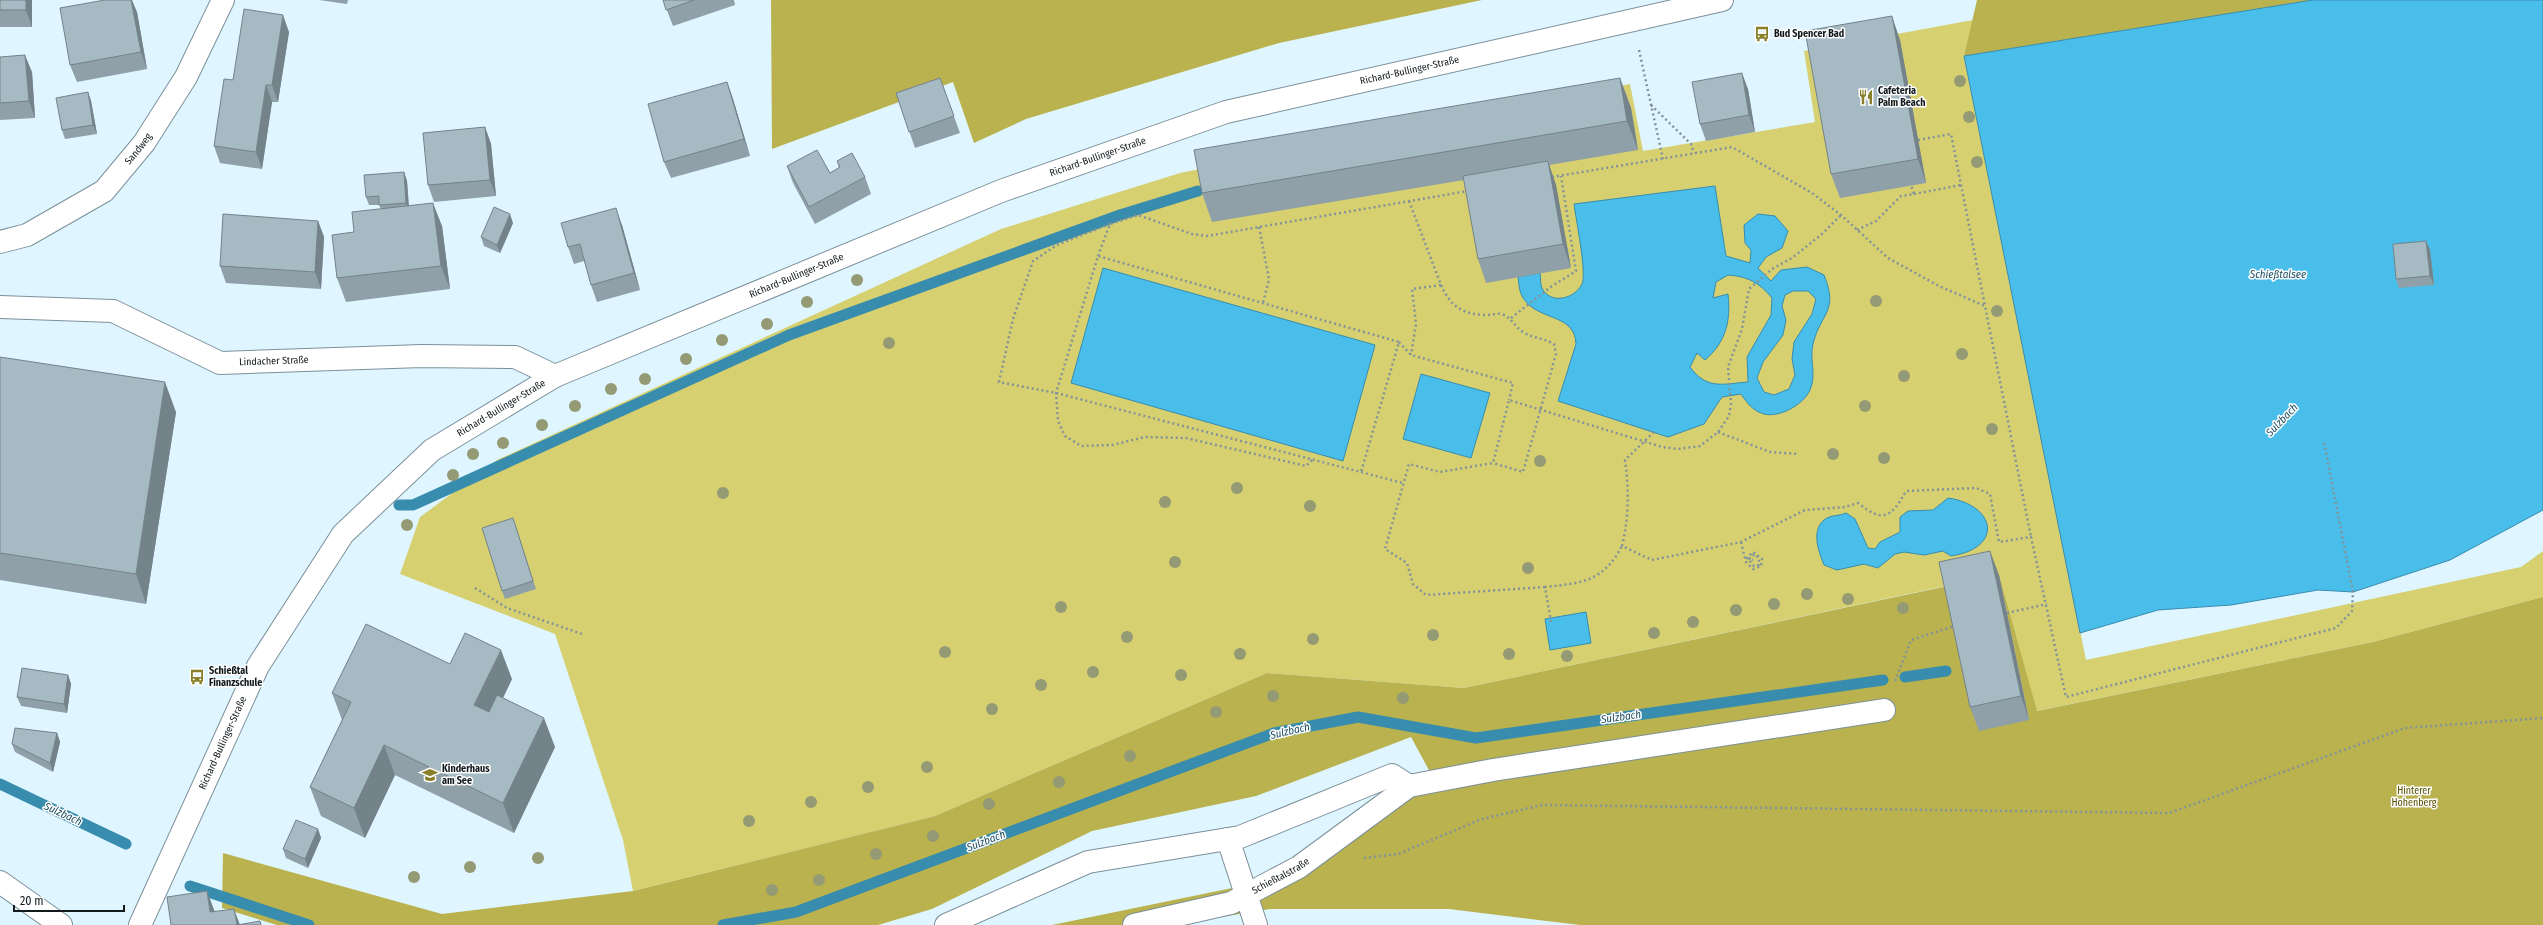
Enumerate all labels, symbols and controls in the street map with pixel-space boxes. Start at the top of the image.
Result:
bus stop icon: Bud Spencer Bad [1753,25,1771,43]
place label: Bud Spencer Bad [1774,28,1844,40]
street label: Richard-Bullinger-Straße [1359,54,1460,88]
place label: Cafeteria Palm Beach [1878,85,1925,109]
restaurant icon: Cafeteria Palm Beach [1857,88,1875,106]
street label: Sandweg [122,131,155,167]
street label: Richard-Bullinger-Straße [1048,135,1148,179]
street label: Richard-Bullinger-Straße [747,251,846,301]
water label: Schießtalsee [2249,268,2306,281]
street label: Lindacher Straße [239,354,309,368]
street label: Richard-Bullinger-Straße [455,377,548,439]
water label: Sulzbach [2263,401,2301,440]
place label: Schießtal Finanzschule [209,665,262,689]
bus stop icon: Schießtal Finanzschule [188,668,206,686]
street label: Richard-Bullinger-Straße [196,694,249,792]
water label: Sulzbach [1599,708,1642,726]
water label: Sulzbach [1268,720,1311,742]
place label: Kinderhaus am See [442,763,490,787]
school or university icon: Kinderhaus am See [421,766,439,784]
park label: Hinterer Hohenberg [2391,785,2437,809]
water label: Sulzbach [41,799,84,829]
water label: Sulzbach [964,828,1007,855]
street label: Schießtalstraße [1250,855,1312,897]
scale bar [14,887,124,913]
text: 20 m [20,894,44,908]

